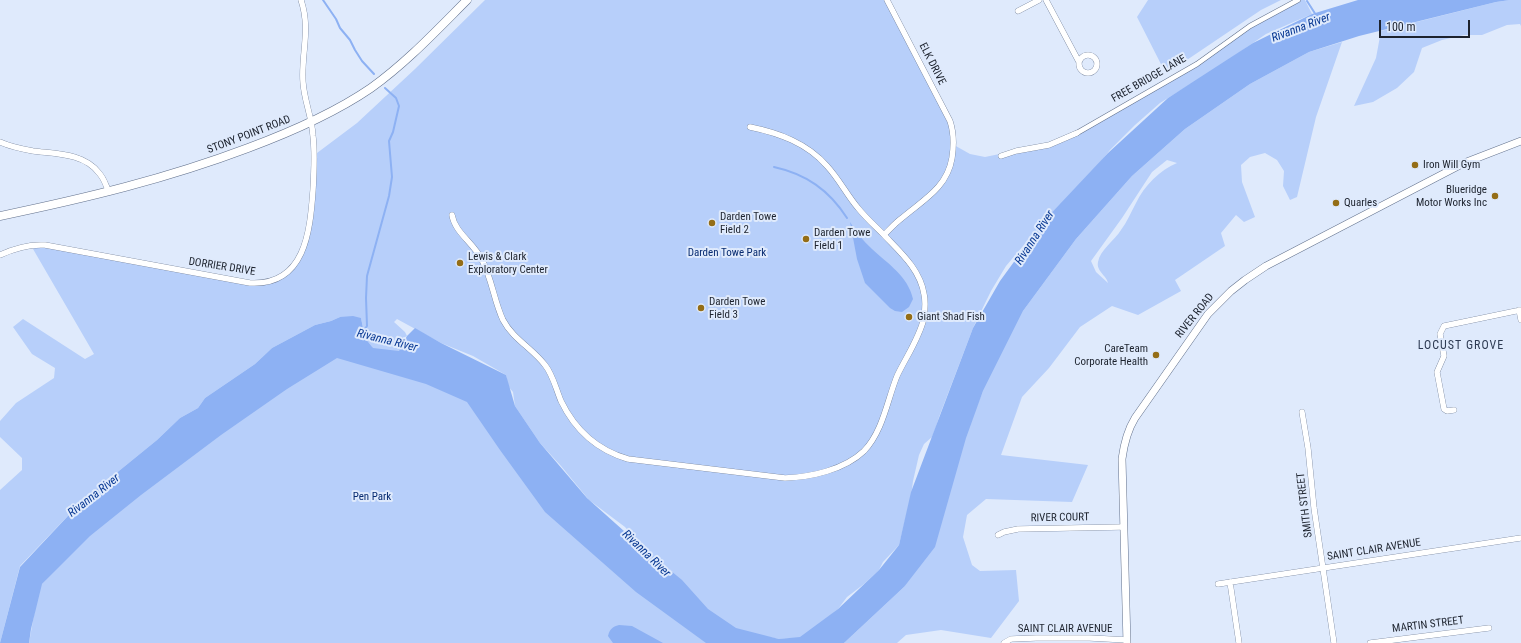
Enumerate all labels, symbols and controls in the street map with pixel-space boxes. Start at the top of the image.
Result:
water label: Rivanna River [1270,10,1332,46]
scale bar [1381,12,1472,38]
text: 100 m [1386,20,1416,34]
street label: ELK DRIVE [916,41,948,87]
street label: FREE BRIDGE LANE [1109,52,1189,106]
street label: STONY POINT ROAD [205,113,293,157]
place label: Iron Will Gym [1423,158,1480,172]
marker: Iron Will Gym [1410,160,1420,170]
place label: Blueridge Motor Works Inc [1416,183,1487,209]
marker: Blueridge Motor Works Inc [1490,191,1500,201]
place label: Quarles [1344,196,1377,210]
marker: Quarles [1331,198,1341,208]
water label: Rivanna River [1012,208,1058,268]
place label: Darden Towe Field 2 [720,210,776,236]
marker: Darden Towe Field 2 [707,218,717,228]
place label: Darden Towe Field 1 [814,226,870,252]
marker: Darden Towe Field 1 [801,234,811,244]
park label: Darden Towe Park [688,246,766,260]
place label: Lewis & Clark Exploratory Center [468,250,548,276]
street label: DORRIER DRIVE [188,255,256,279]
marker: Lewis & Clark Exploratory Center [455,258,465,268]
street label: RIVER ROAD [1173,291,1217,341]
place label: Darden Towe Field 3 [709,295,765,321]
marker: Darden Towe Field 3 [696,303,706,313]
place label: Giant Shad Fish [917,310,985,324]
marker: Giant Shad Fish [904,312,914,322]
water label: Rivanna River [355,327,419,355]
district label: LOCUST GROVE [1418,339,1504,353]
place label: CareTeam Corporate Health [1074,342,1148,368]
marker: CareTeam Corporate Health [1151,350,1161,360]
water label: Rivanna River [65,471,123,521]
street label: SMITH STREET [1294,472,1316,538]
park label: Pen Park [353,490,391,504]
street label: RIVER COURT [1031,511,1089,525]
water label: Rivanna River [619,527,673,581]
street label: SAINT CLAIR AVENUE [1326,536,1422,564]
street label: MARTIN STREET [1391,614,1465,636]
street label: SAINT CLAIR AVENUE [1018,622,1112,636]

